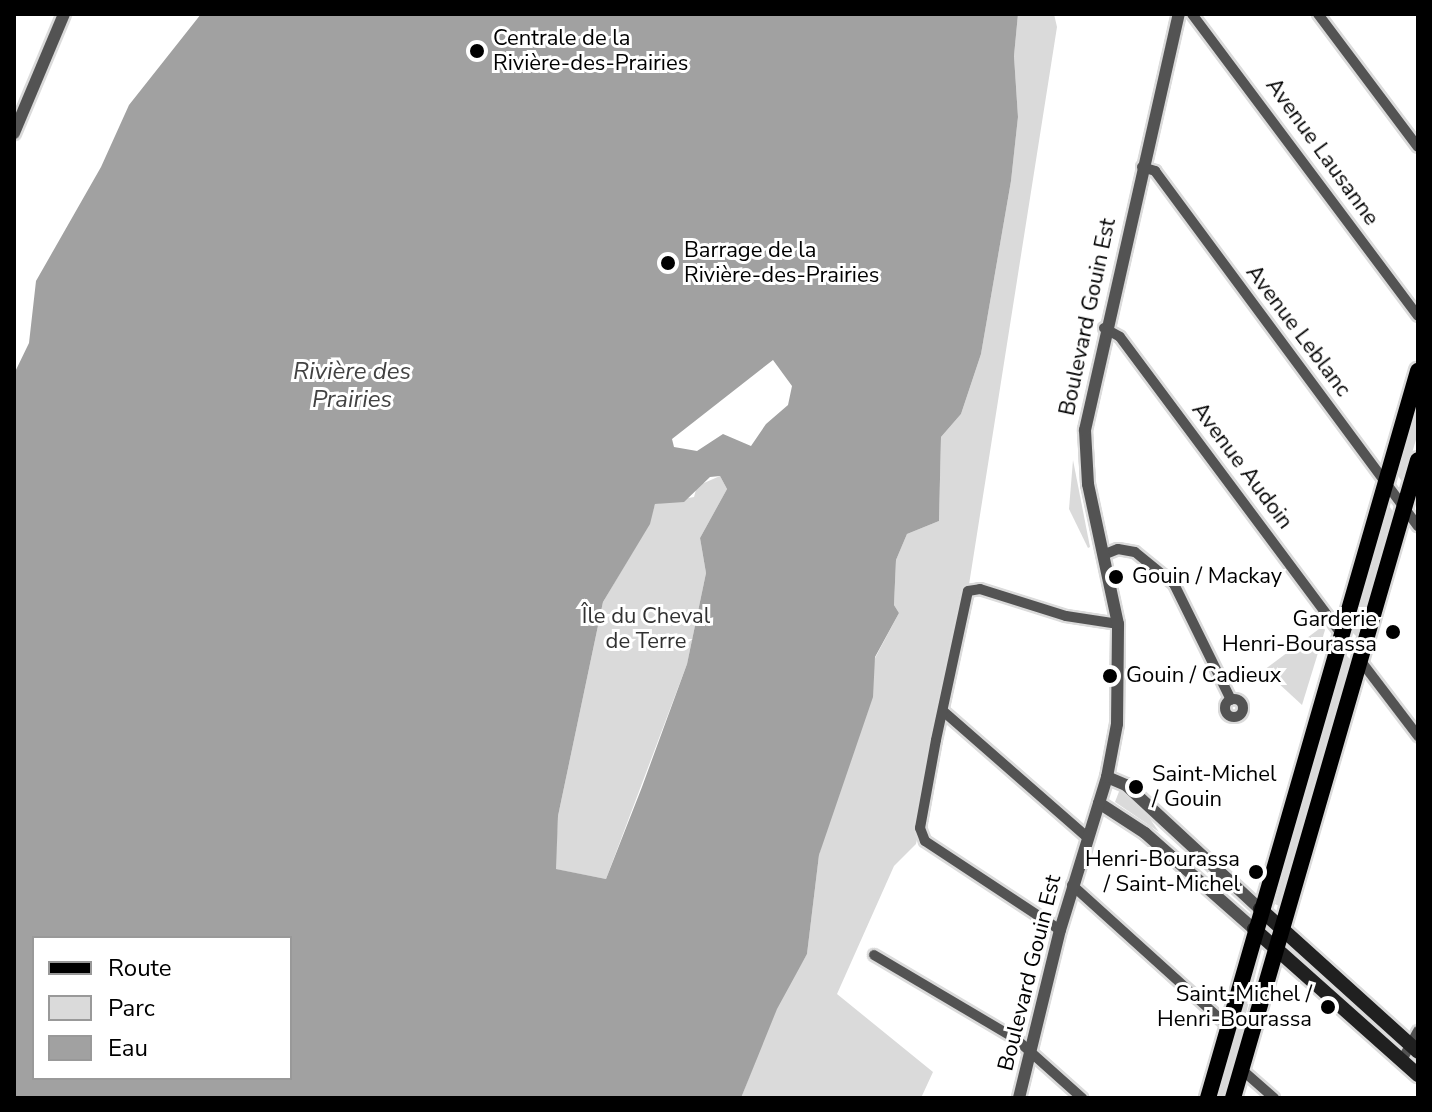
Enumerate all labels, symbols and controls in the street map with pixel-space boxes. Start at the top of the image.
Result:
place label: Centrale de la Rivière-des-Prairies [493,25,688,76]
marker: Centrale de la Rivière-des-Prairies [468,42,486,60]
street label: Avenue Lausanne [1260,73,1384,231]
street label: Boulevard Gouin Est [1054,216,1122,418]
place label: Barrage de la Rivière-des-Prairies [684,237,879,288]
marker: Barrage de la Rivière-des-Prairies [659,254,677,272]
street label: Avenue Leblanc [1240,260,1356,402]
water label: Rivière des Prairies [293,358,411,414]
street label: Avenue Audoin [1186,398,1298,534]
place label: Gouin / Mackay [1132,564,1282,590]
marker: Gouin / Mackay [1107,568,1125,586]
park label: Île du Cheval de Terre [582,603,710,654]
place label: Garderie Henri-Bourassa [1222,606,1377,658]
marker: Garderie Henri-Bourassa [1384,623,1402,641]
place label: Gouin / Cadieux [1126,663,1281,689]
marker: Gouin / Cadieux [1101,667,1119,685]
place label: Saint-Michel / Gouin [1152,761,1276,812]
marker: Saint-Michel / Gouin [1127,778,1145,796]
place label: Henri-Bourassa / Saint-Michel [1085,846,1240,898]
marker: Henri-Bourassa / Saint-Michel [1247,863,1265,881]
street label: Boulevard Gouin Est [993,872,1067,1074]
legend [32,936,292,1080]
text: Route [108,952,172,984]
place label: Saint-Michel / Henri-Bourassa [1157,981,1312,1032]
text: Parc [108,992,155,1024]
marker: Saint-Michel / Henri-Bourassa [1319,998,1337,1016]
text: Eau [108,1032,148,1064]

